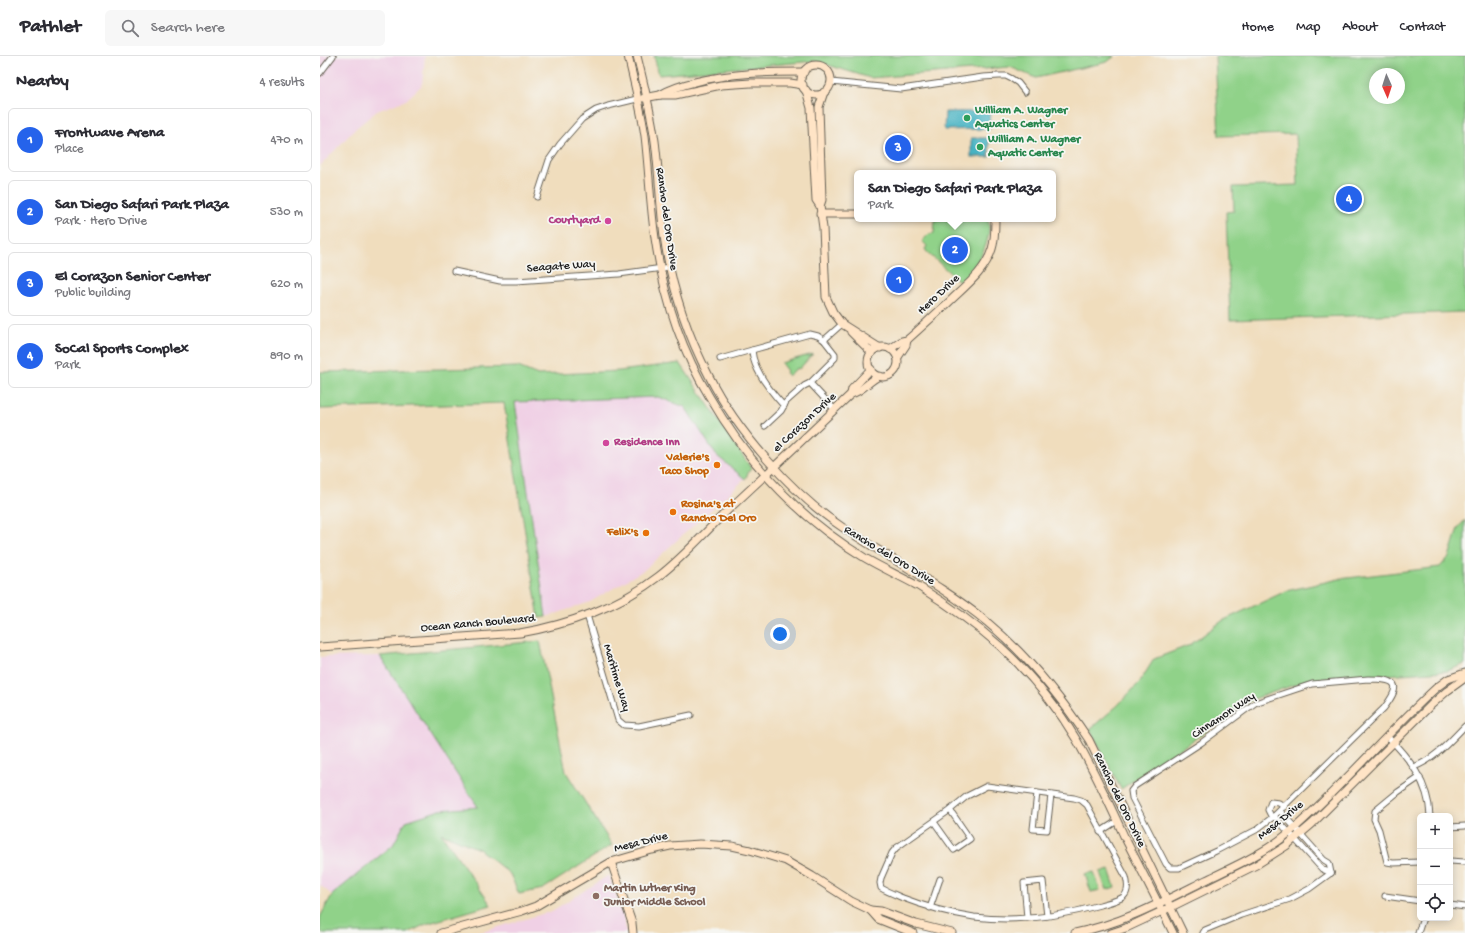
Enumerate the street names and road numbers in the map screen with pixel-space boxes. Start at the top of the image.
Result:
street label: Rancho del Oro Drive [652,167,680,272]
street label: Seagate Way [526,258,596,276]
street label: Hero Drive [915,271,964,318]
street label: el Corazon Drive [770,390,840,456]
street label: Rancho del Oro Drive [841,523,938,589]
street label: Ocean Ranch Boulevard [420,612,537,636]
street label: Maritime Way [599,643,633,713]
street label: Cinnamon Way [1190,690,1258,742]
street label: Rancho del Oro Drive [1090,750,1148,850]
street label: Mesa Drive [1255,798,1307,844]
street label: Mesa Drive [613,829,670,856]

